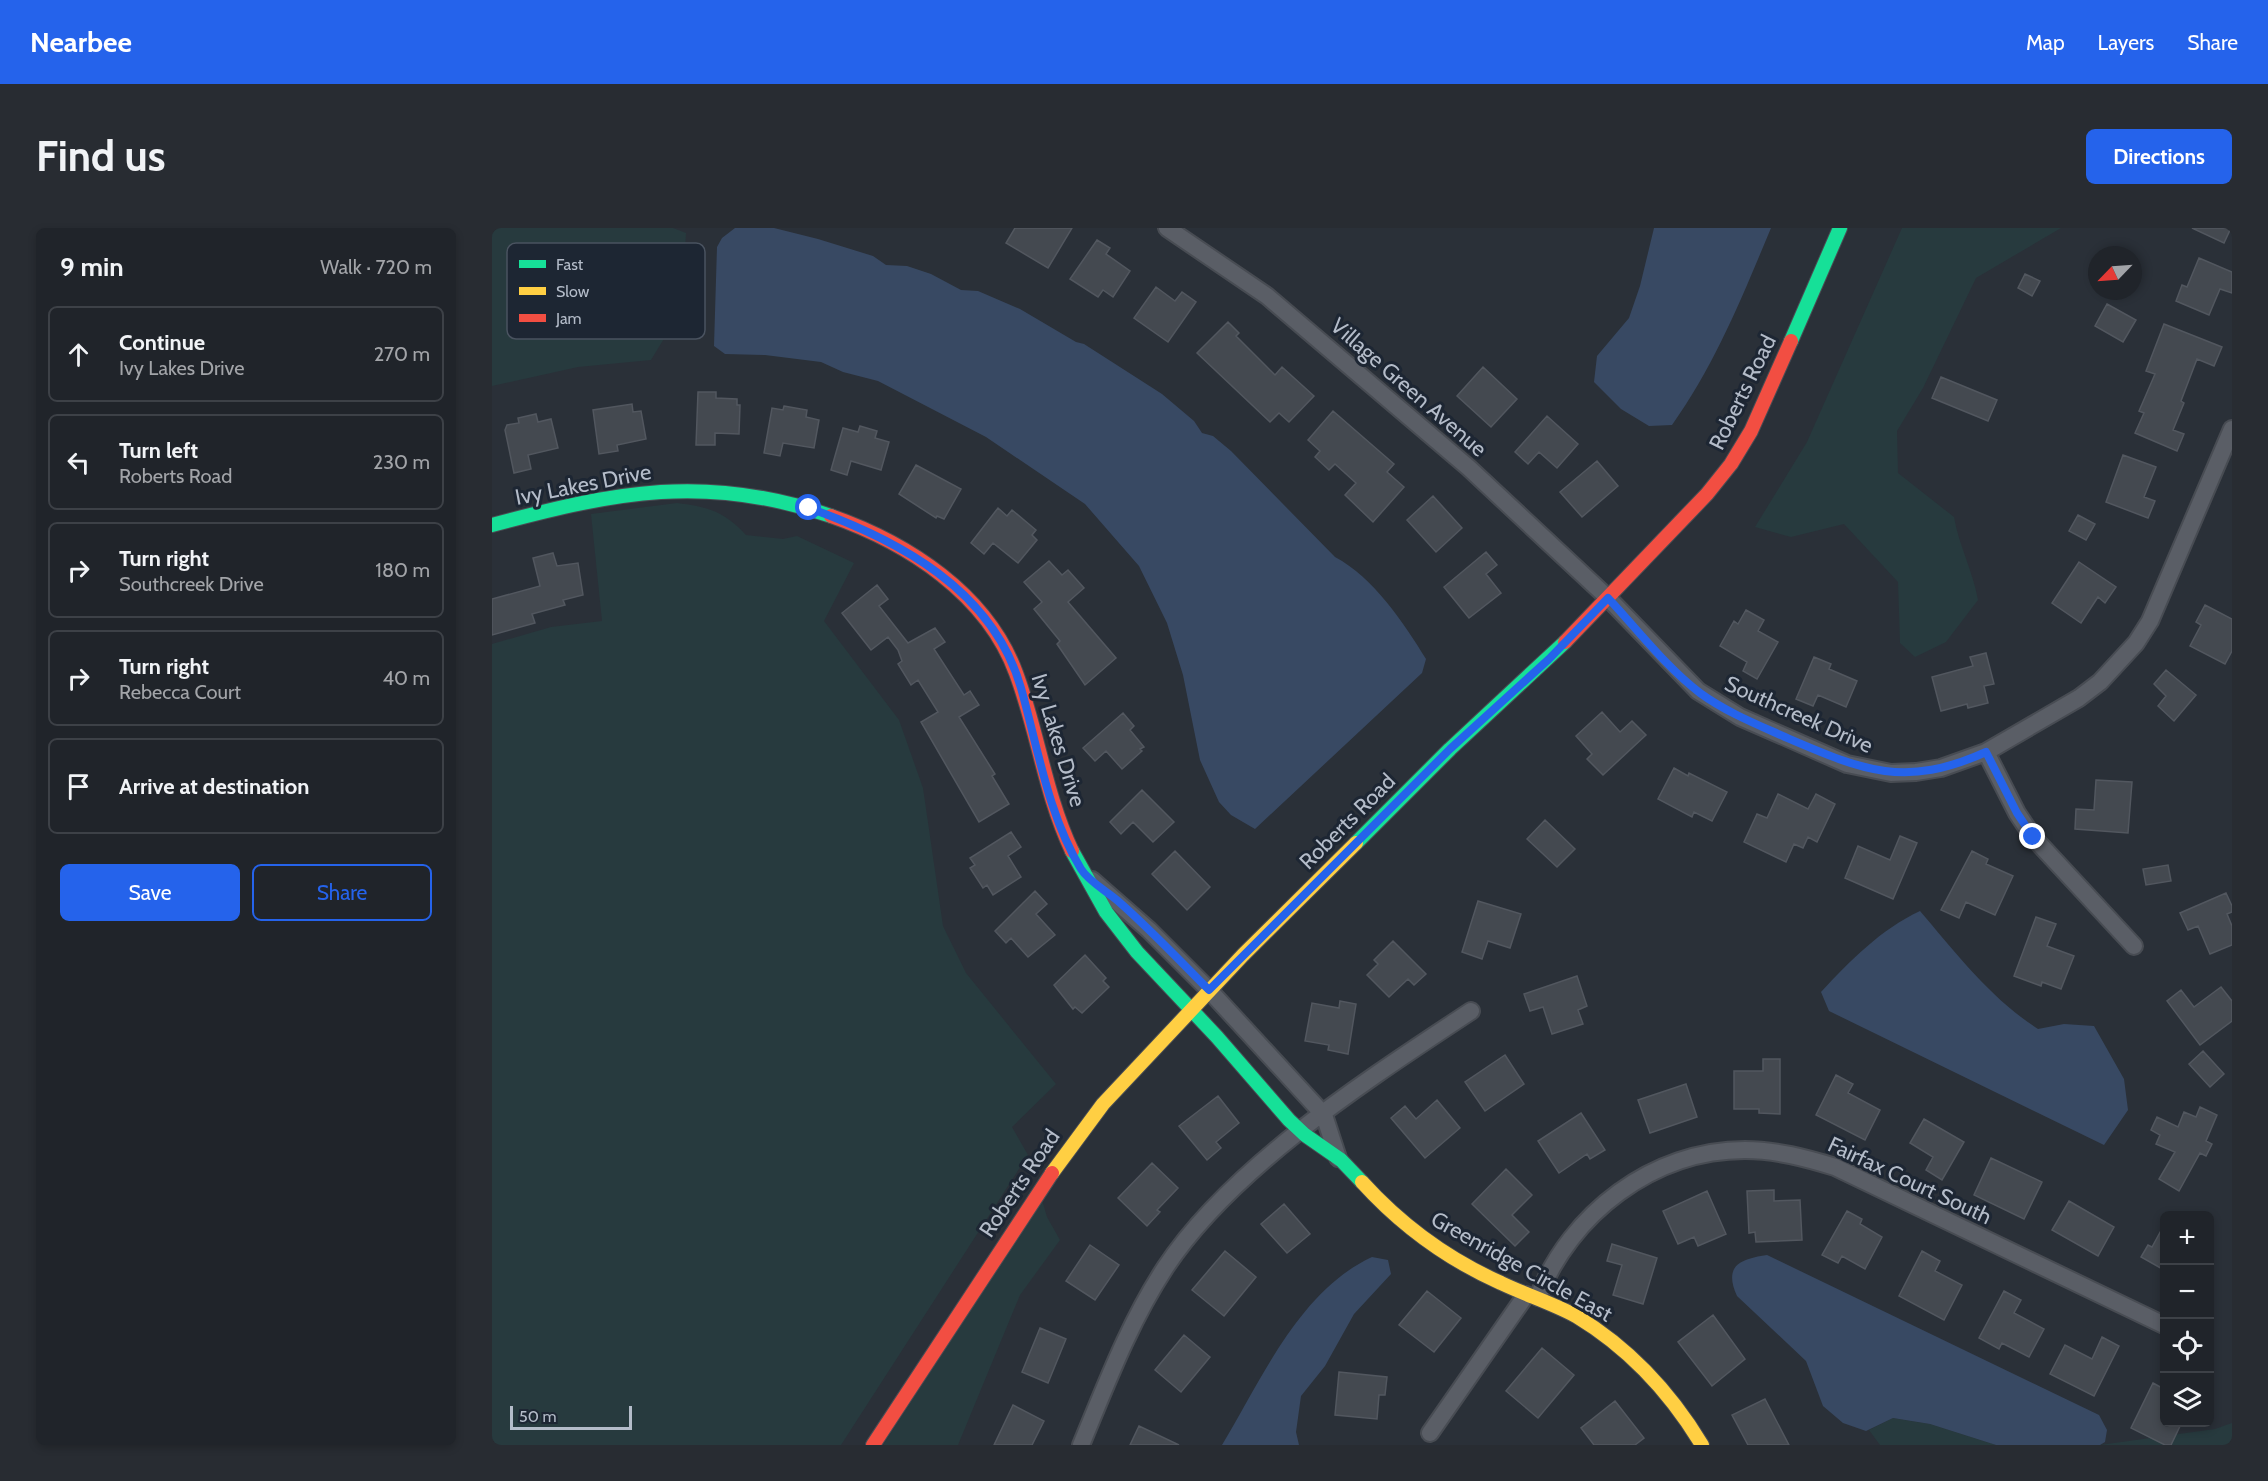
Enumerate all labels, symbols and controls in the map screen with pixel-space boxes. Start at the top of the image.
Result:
text: Nearbee [30,25,132,59]
text: Map [2026,30,2065,55]
text: Layers [2098,30,2154,55]
text: Share [2187,30,2238,55]
button: Directions [2086,129,2232,184]
text: Find us [36,130,165,182]
legend [507,243,705,339]
north arrow [2088,246,2142,300]
text: 9 min [60,251,124,283]
text: Walk · 720 m [320,255,432,279]
text: Fast [556,255,584,274]
text: Slow [556,282,590,301]
text: Jam [555,309,582,328]
street label: Village Green Avenue [1325,312,1492,463]
text: Continue [119,329,205,356]
street label: Roberts Road [1703,330,1782,454]
icon: ahead [62,338,95,371]
text: 270 m [374,342,430,366]
text: Ivy Lakes Drive [119,356,244,380]
text: Turn left [119,437,198,464]
icon: left [62,446,95,479]
text: 230 m [373,450,430,474]
street label: Ivy Lakes Drive [513,458,653,511]
text: Roberts Road [119,464,232,488]
route start [795,494,821,520]
text: Turn right [119,545,209,572]
icon: right [62,554,95,587]
text: 180 m [375,558,430,582]
text: Southcreek Drive [119,572,264,596]
text: Turn right [119,653,209,680]
icon: right [62,662,95,695]
text: 40 m [382,666,430,690]
street label: Ivy Lakes Drive [1025,670,1092,810]
street label: Southcreek Drive [1721,670,1877,759]
text: Rebecca Court [119,680,241,704]
street label: Roberts Road [1294,768,1401,875]
icon: arrive [62,770,95,803]
text: Arrive at destination [119,773,309,800]
route end [2019,823,2045,849]
button: Save [60,864,240,921]
button: Share [252,864,432,921]
street label: Roberts Road [973,1124,1065,1242]
street label: Fairfax Court South [1824,1131,1996,1230]
street label: Greenridge Circle East [1426,1205,1618,1328]
map controls [2160,1211,2214,1427]
button: + [2160,1211,2214,1265]
button: − [2160,1265,2214,1319]
button: locate [2160,1319,2214,1373]
button: layers [2160,1373,2214,1427]
scale bar [510,1403,632,1430]
text: 50 m [519,1407,556,1426]

